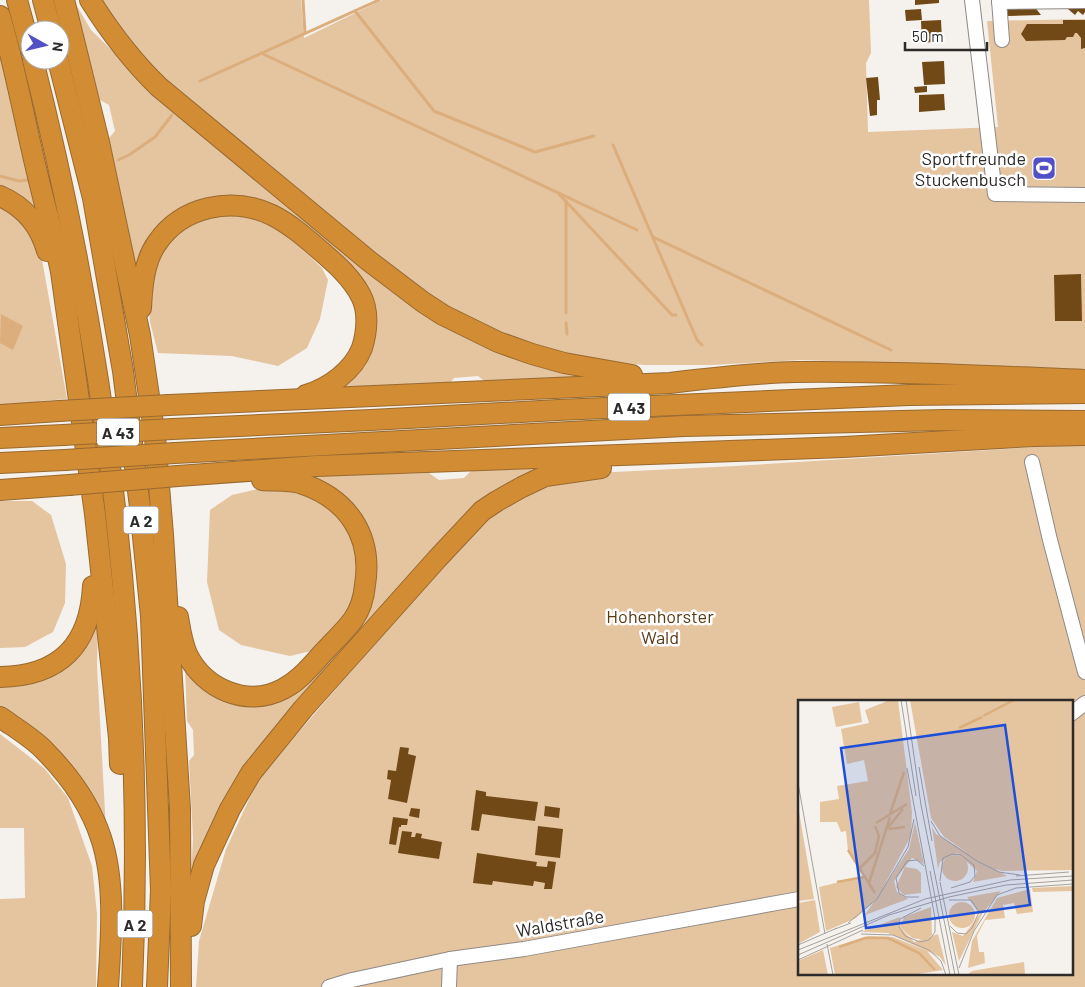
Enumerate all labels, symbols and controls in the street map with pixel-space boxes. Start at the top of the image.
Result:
north arrow [20,20,70,70]
scale bar [905,20,988,52]
text: 50 m [912,27,944,45]
text: N [49,41,67,53]
place label: Sportfreunde Stuckenbusch [915,147,1026,190]
sports icon: Sportfreunde Stuckenbusch [1031,155,1057,181]
road number: A 43 [608,394,650,421]
road number: A 43 [97,418,139,446]
road number: A 2 [124,506,158,534]
park label: Hohenhorster Wald [606,605,714,648]
inset map [798,700,1072,974]
street label: Waldstraße [514,904,606,942]
road number: A 2 [118,911,152,938]

